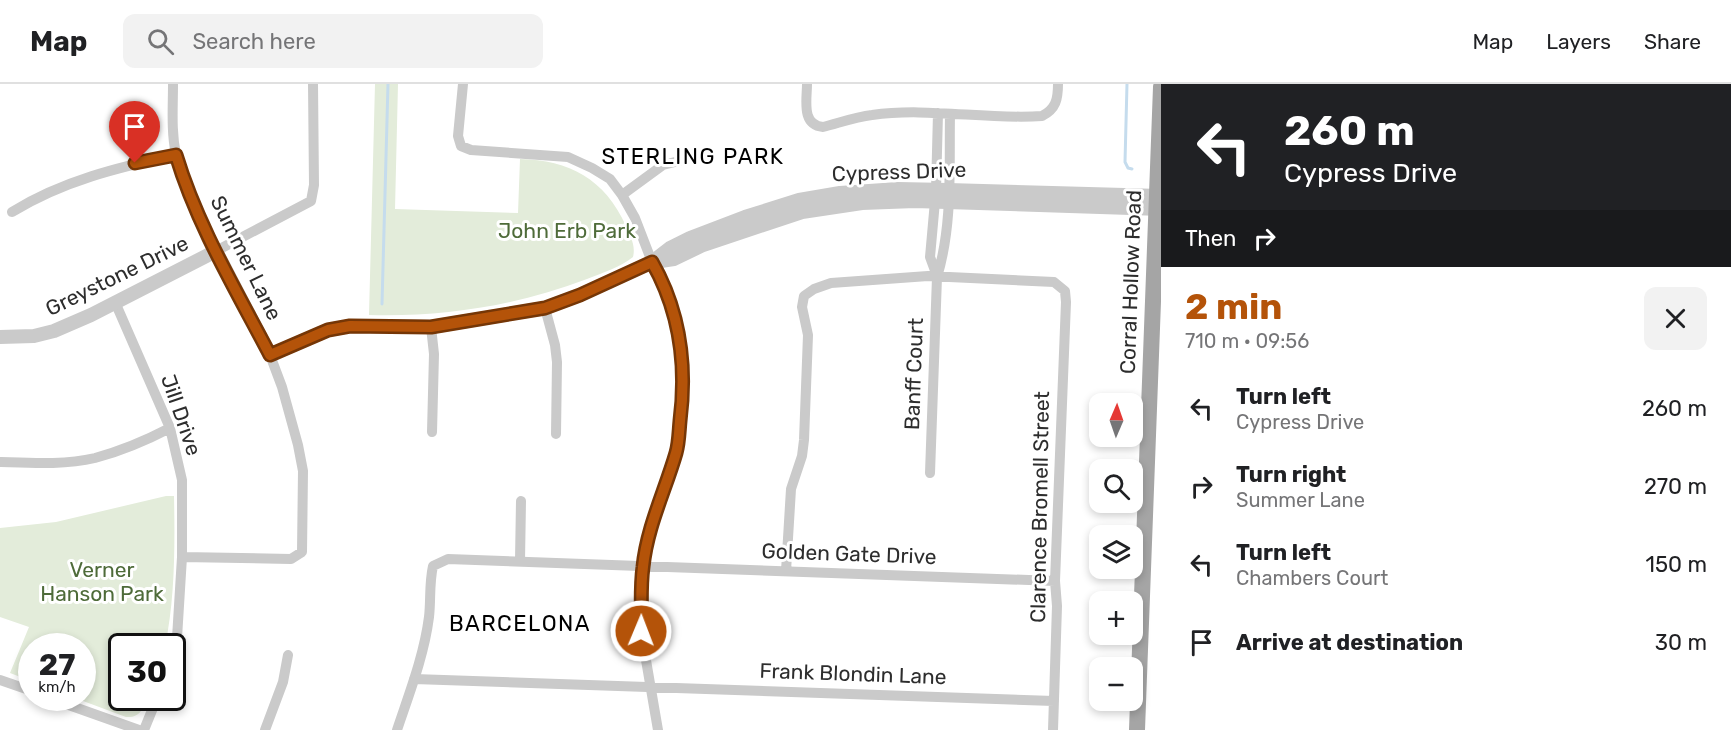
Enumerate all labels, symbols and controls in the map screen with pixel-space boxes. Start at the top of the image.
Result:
search box [123,14,543,68]
text: Map [30,25,87,58]
icon: search [144,25,177,58]
text: Search here [192,28,316,55]
text: Map [1472,29,1513,54]
text: Layers [1546,29,1611,54]
text: Share [1644,29,1701,54]
pin [109,101,160,163]
text: 260 m [1284,106,1415,156]
icon: left [1185,108,1263,186]
icon: arrive [118,110,151,143]
district label: STERLING PARK [601,143,785,170]
street label: Cypress Drive [831,157,967,186]
text: Cypress Drive [1284,157,1457,189]
street label: Corral Hollow Road [1115,190,1146,374]
street label: Summer Lane [206,191,287,324]
park label: John Erb Park [498,218,636,243]
icon: right [1248,222,1281,255]
text: Then [1185,225,1236,252]
street label: Greystone Drive [41,230,192,321]
text: 2 min [1185,285,1283,328]
button: close [1644,287,1707,350]
street label: Banff Court [899,317,928,431]
text: 710 m · 09:56 [1185,329,1309,353]
street label: Jill Drive [156,371,207,459]
text: Turn left [1236,383,1331,410]
street label: Clarence Bromell Street [1025,391,1054,623]
icon: left [1185,392,1218,425]
north arrow [1089,393,1143,447]
map controls [1089,393,1143,711]
text: 260 m [1642,395,1707,422]
text: Cypress Drive [1236,410,1364,434]
button: search [1089,459,1143,513]
text: Turn right [1236,461,1346,488]
icon: right [1185,470,1218,503]
text: 270 m [1644,473,1707,500]
text: Summer Lane [1236,488,1365,512]
button: layers [1089,525,1143,579]
street label: Golden Gate Drive [761,538,937,569]
text: Turn left [1236,539,1331,566]
icon: left [1185,548,1218,581]
text: 150 m [1646,551,1707,578]
park label: Verner Hanson Park [40,557,164,606]
text: Chambers Court [1236,566,1388,590]
button: + [1089,591,1143,645]
position arrow [609,599,673,663]
district label: BARCELONA [449,610,591,637]
icon: arrive [1185,626,1218,659]
text: Arrive at destination [1236,629,1463,656]
text: 30 m [1655,629,1707,656]
speed limit sign: 30 [108,633,186,711]
text: 27 [39,647,75,683]
button: − [1089,657,1143,711]
street label: Frank Blondin Lane [759,658,947,689]
text: km/h [38,678,76,696]

